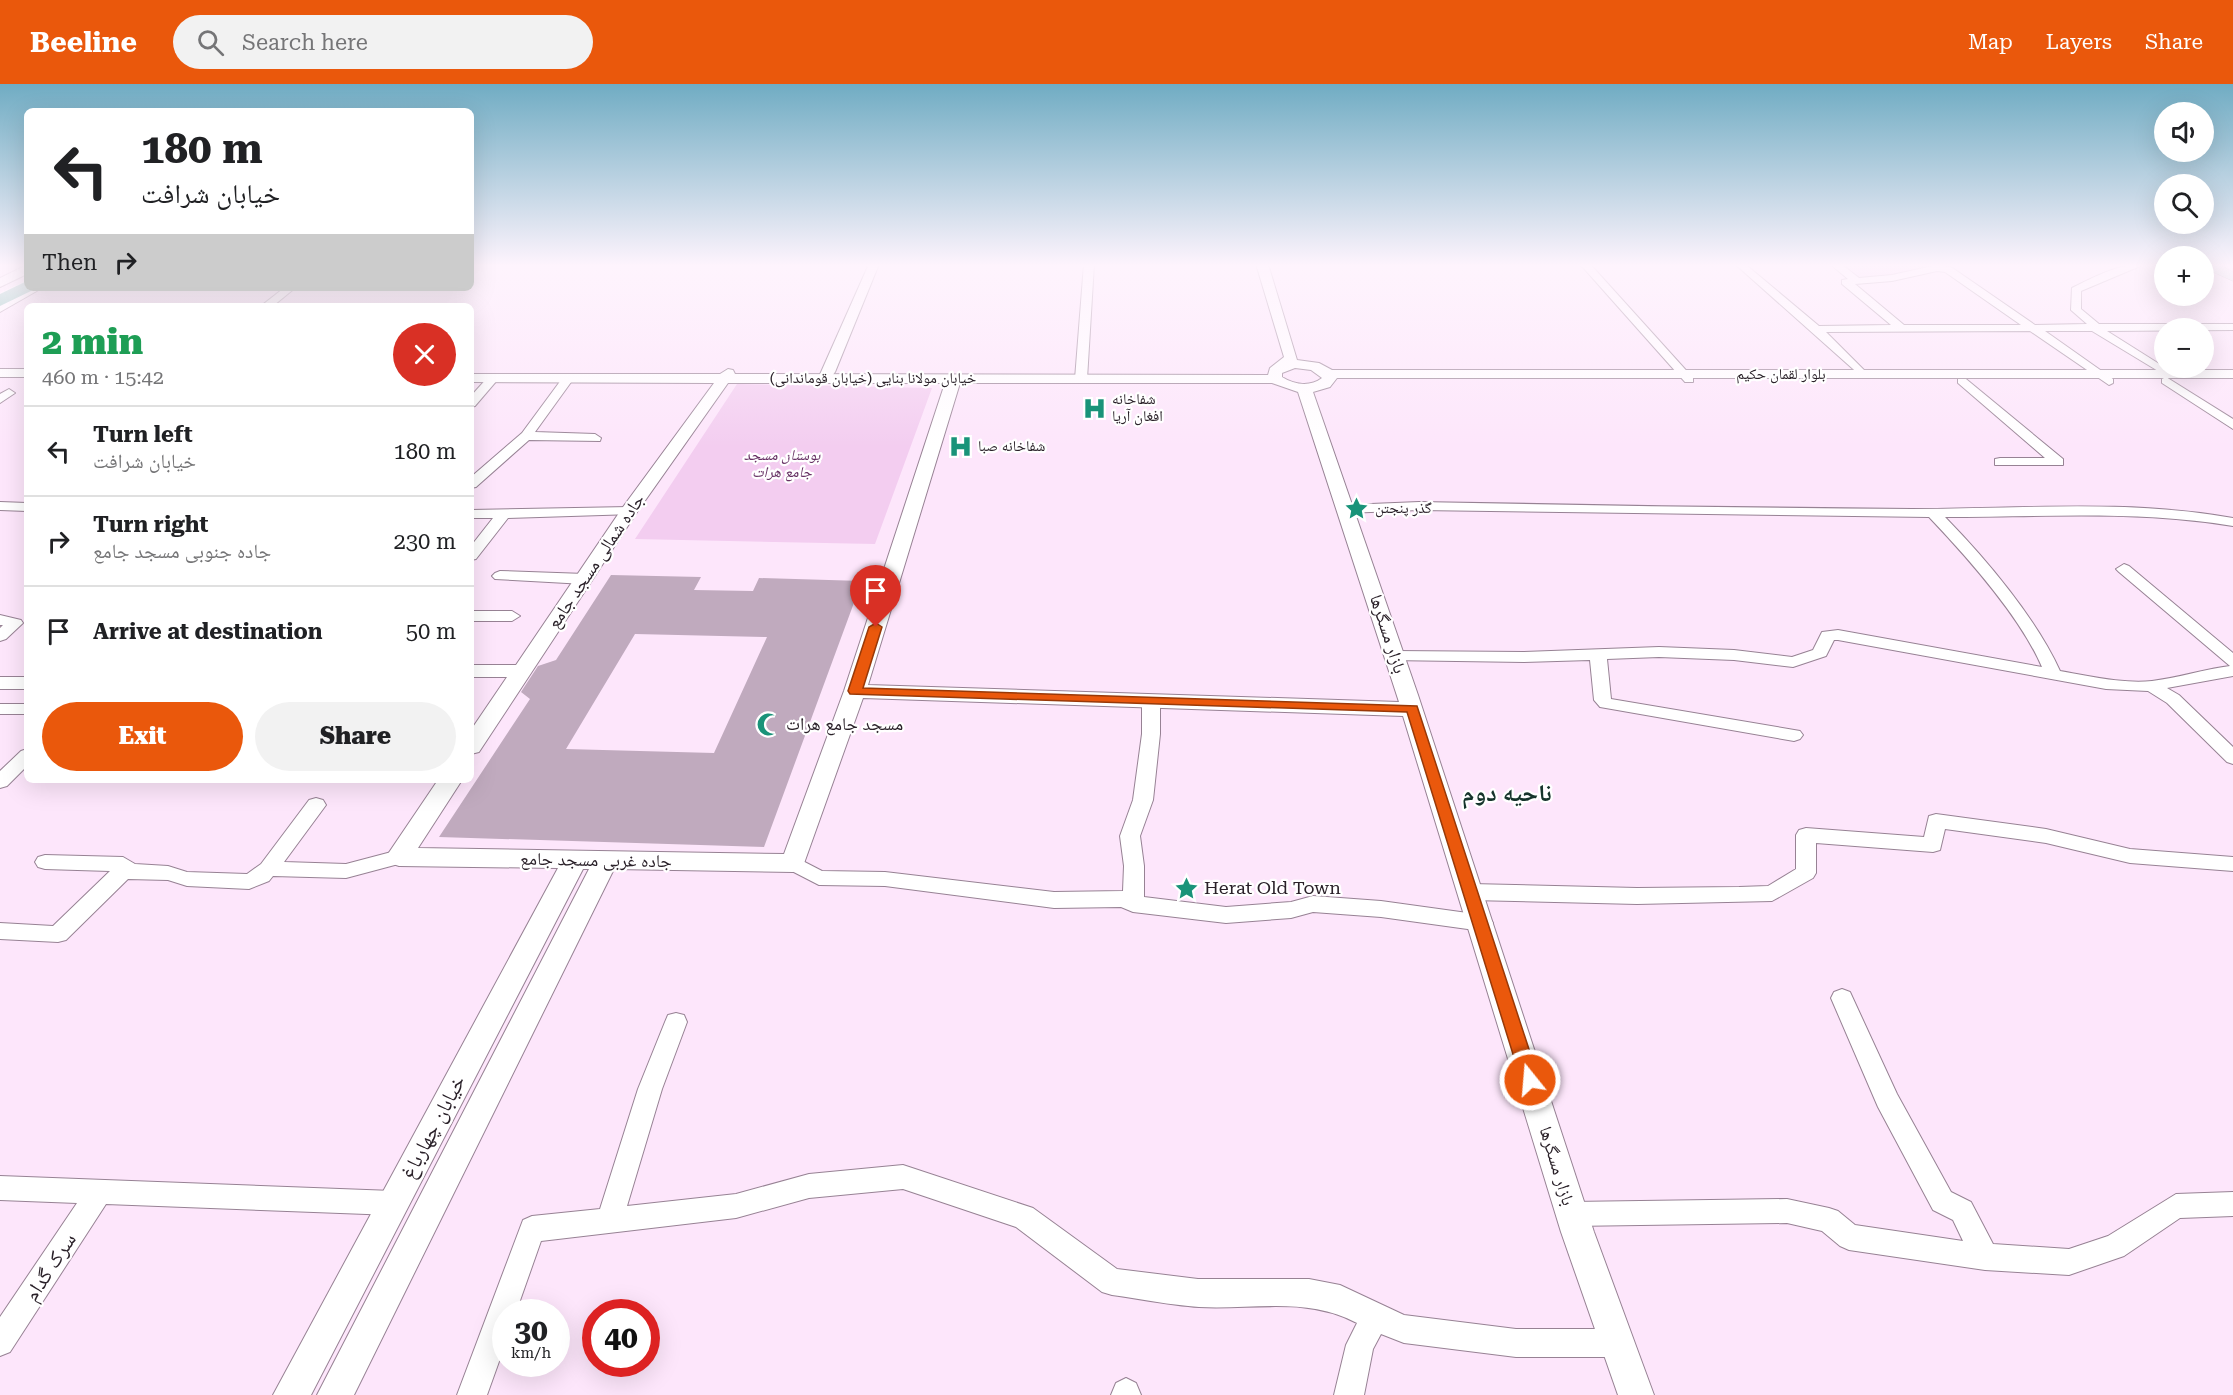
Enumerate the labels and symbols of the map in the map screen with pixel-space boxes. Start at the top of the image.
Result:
street label: بلوار لقمان حکیم [1736,365,1826,384]
street label: خیابان مولانا بنایی (خیابان قوماندانی) [770,369,977,388]
place label: شفاخانه افغان آریا [1112,390,1163,426]
hospital icon: شفاخانه افغان آریا [1081,395,1107,421]
hospital icon: شفاخانه صبا [947,433,973,459]
place label: شفاخانه صبا [978,437,1046,455]
park label: بوستان مسجد جامع هرات [744,446,821,482]
street label: جاده شمالی مسجد جامع [543,489,650,633]
place icon: گذر پنجتن [1344,495,1370,521]
place label: گذر پنجتن [1375,499,1432,518]
pin [850,565,901,627]
street label: بازار مسگرها [1365,592,1411,676]
mosque icon: مسجد جامع هرات [755,711,781,737]
place label: مسجد جامع هرات [786,713,903,736]
district label: ناحیه دوم [1462,779,1552,810]
street label: جاده غربی مسجد جامع [520,848,672,873]
place icon: Herat Old Town [1173,875,1199,901]
place label: Herat Old Town [1204,877,1341,898]
position arrow [1498,1048,1562,1112]
street label: خیابان چهارباغ [396,1071,471,1183]
street label: بازار مسگرها [1535,1124,1579,1208]
street label: سرک گدام [19,1228,83,1307]
speed limit sign: 40 [582,1299,660,1377]

